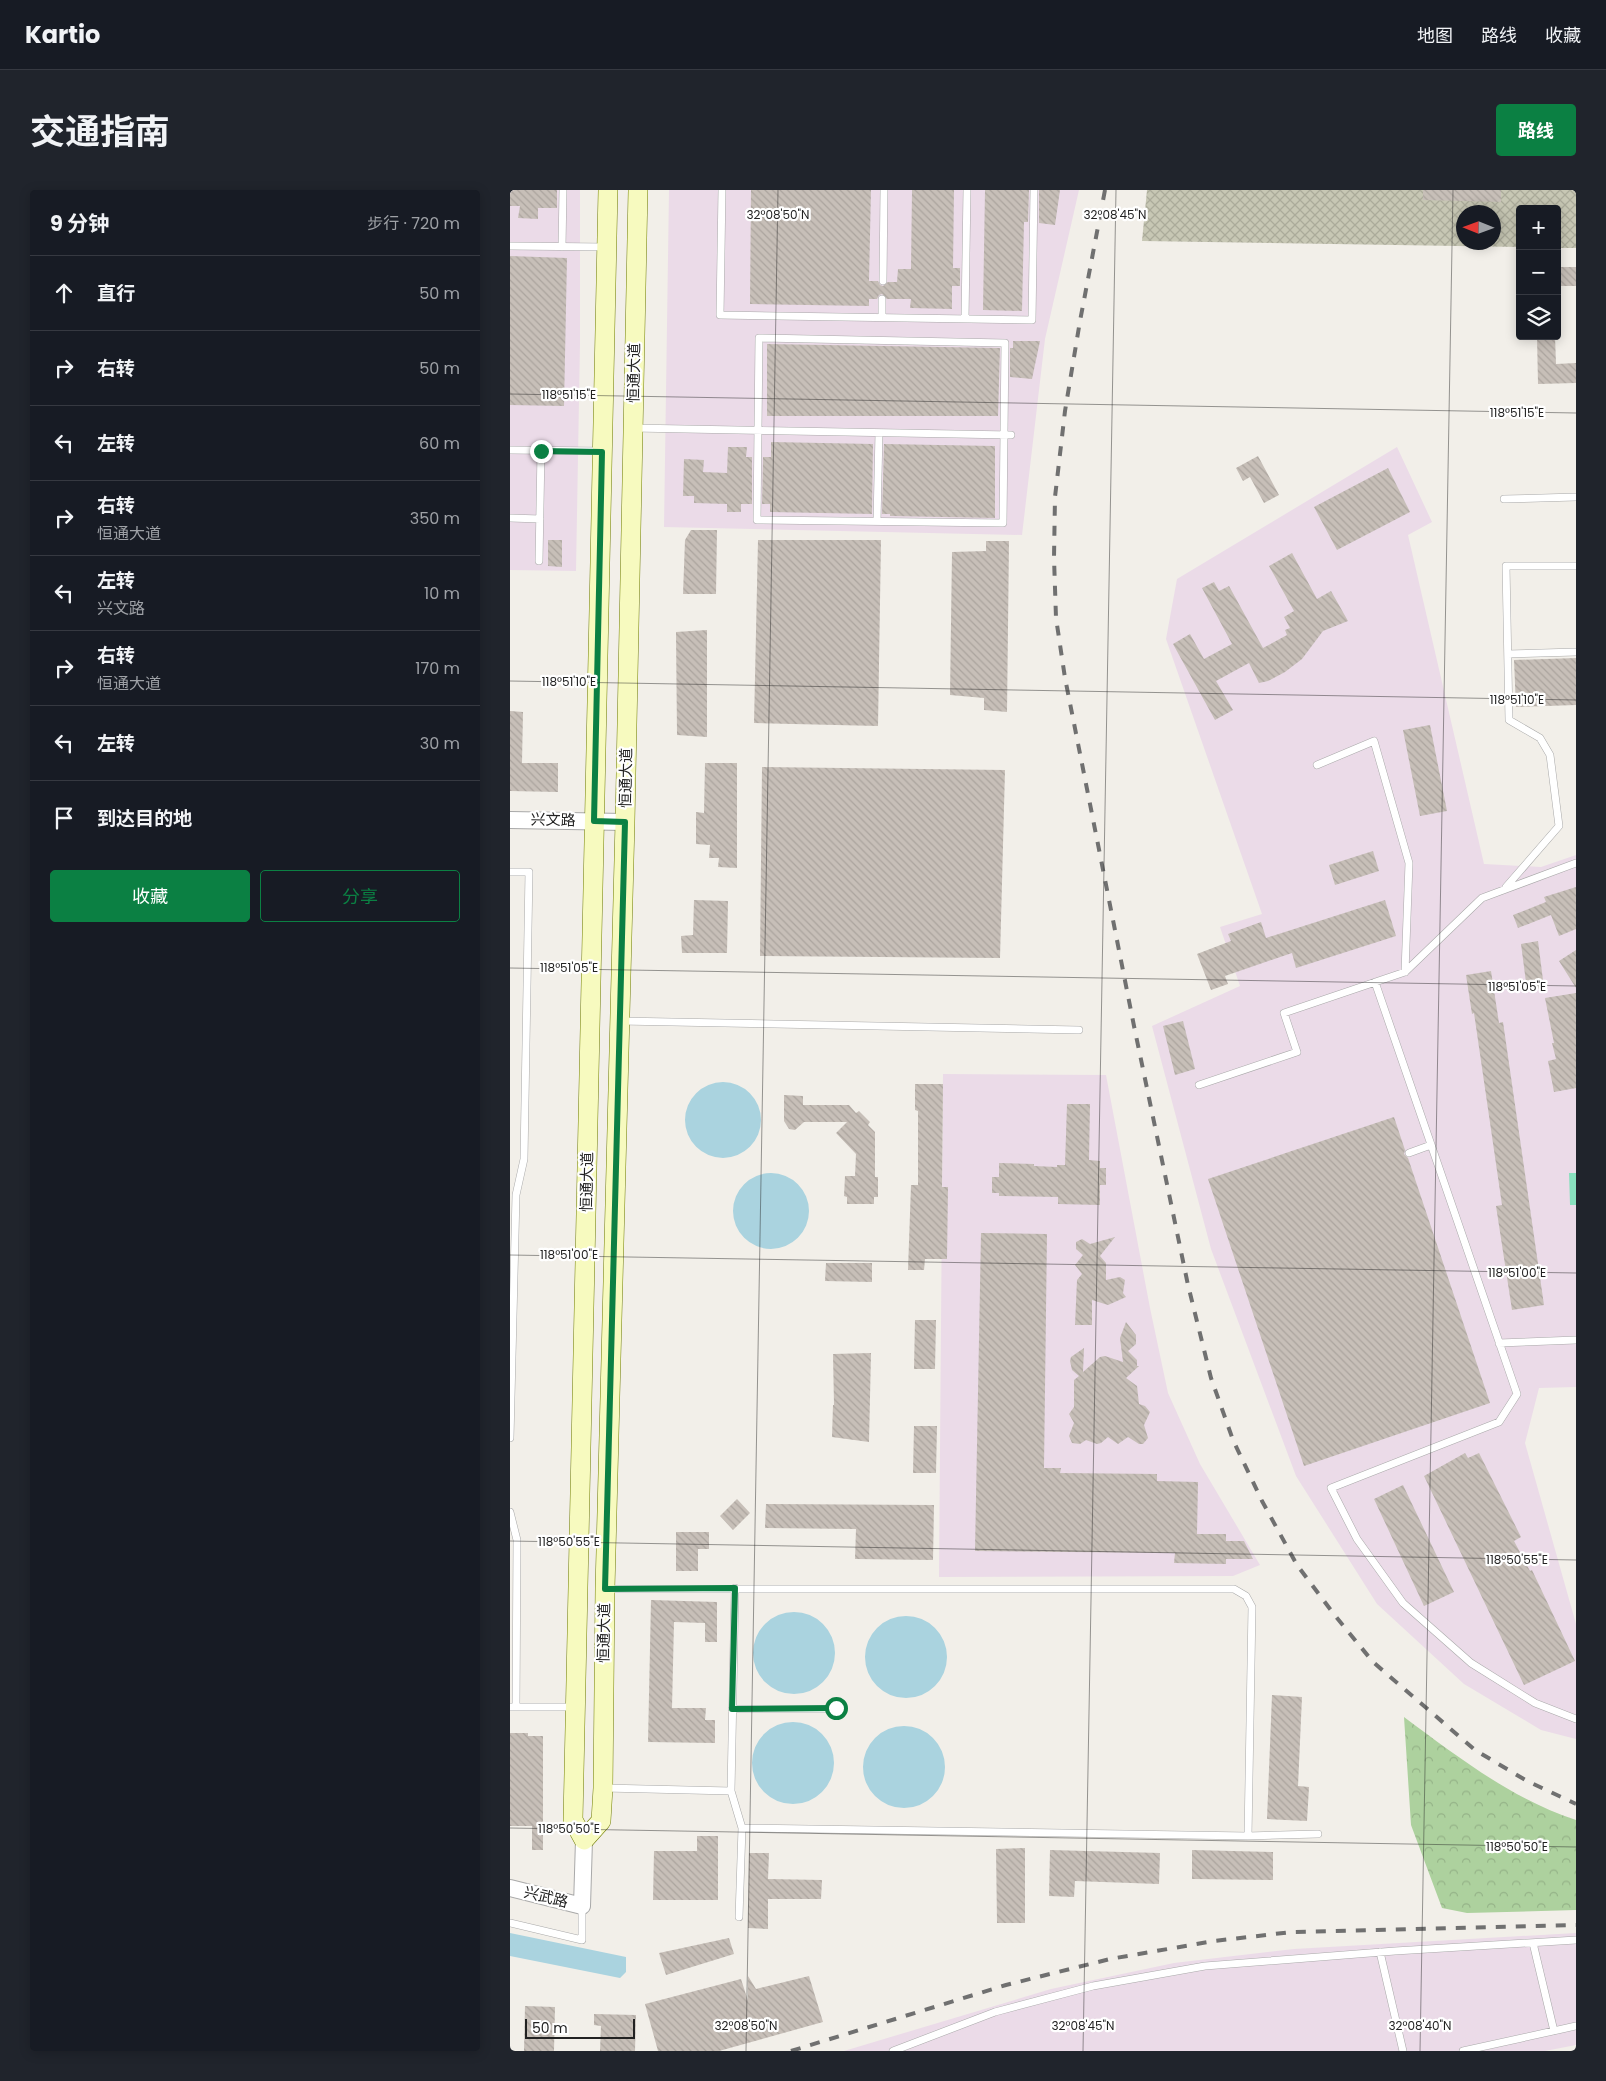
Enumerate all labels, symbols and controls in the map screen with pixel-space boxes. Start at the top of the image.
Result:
text: Kartio [25,18,100,51]
text: 地图 [1417,23,1453,48]
text: 路线 [1481,23,1517,48]
text: 收藏 [1545,23,1581,48]
button: 路线 [1496,104,1576,156]
text: 交通指南 [30,107,170,156]
north arrow [1456,205,1501,250]
map controls [1516,205,1561,340]
button: + [1516,205,1561,250]
text: 32°08'50"N [747,206,809,223]
text: 32°08'45"N [1084,206,1146,223]
text: 9 分钟 [50,209,109,238]
text: 步行 · 720 m [367,212,460,235]
button: − [1516,250,1561,295]
icon: ahead [50,279,78,307]
text: 直行 [97,280,135,307]
text: 50 m [419,282,460,305]
button: layers [1516,295,1561,340]
street label: 恒通大道 [622,343,645,403]
icon: right [50,354,78,382]
text: 右转 [97,355,135,382]
text: 50 m [419,357,460,380]
text: 118°51'15"E [542,386,596,403]
text: 118°51'15"E [1490,404,1544,421]
icon: left [50,429,78,457]
text: 左转 [97,430,135,457]
text: 60 m [419,432,460,455]
route end [530,440,553,463]
text: 右转 [97,492,135,519]
icon: right [50,504,78,532]
text: 350 m [410,507,460,530]
text: 恒通大道 [97,522,161,545]
text: 左转 [97,567,135,594]
icon: left [50,579,78,607]
text: 10 m [424,582,460,605]
text: 兴文路 [97,597,145,620]
text: 右转 [97,642,135,669]
icon: right [50,654,78,682]
text: 170 m [415,657,460,680]
text: 恒通大道 [97,672,161,695]
text: 118°51'10"E [542,673,596,690]
text: 118°51'10"E [1490,691,1544,708]
icon: left [50,729,78,757]
text: 左转 [97,730,135,757]
text: 30 m [420,732,460,755]
street label: 恒通大道 [614,748,637,808]
icon: arrive [50,804,78,832]
text: 到达目的地 [97,805,192,832]
street label: 兴文路 [530,809,576,830]
button: 收藏 [50,870,250,922]
button: 分享 [260,870,460,922]
text: 118°51'05"E [540,959,598,976]
text: 118°51'05"E [1488,978,1546,995]
street label: 恒通大道 [575,1152,598,1212]
text: 118°51'00"E [540,1246,598,1263]
text: 118°51'00"E [1488,1264,1546,1281]
text: 118°50'55"E [538,1533,600,1550]
text: 118°50'55"E [1486,1551,1548,1568]
street label: 恒通大道 [592,1603,615,1663]
route start [825,1697,848,1720]
text: 118°50'50"E [538,1820,600,1837]
text: 118°50'50"E [1486,1838,1548,1855]
street label: 兴武路 [522,1881,571,1912]
scale bar [525,2016,635,2039]
text: 32°08'50"N [715,2017,777,2034]
text: 32°08'45"N [1052,2017,1114,2034]
text: 32°08'40"N [1389,2017,1451,2034]
text: 50 m [532,2018,568,2038]

